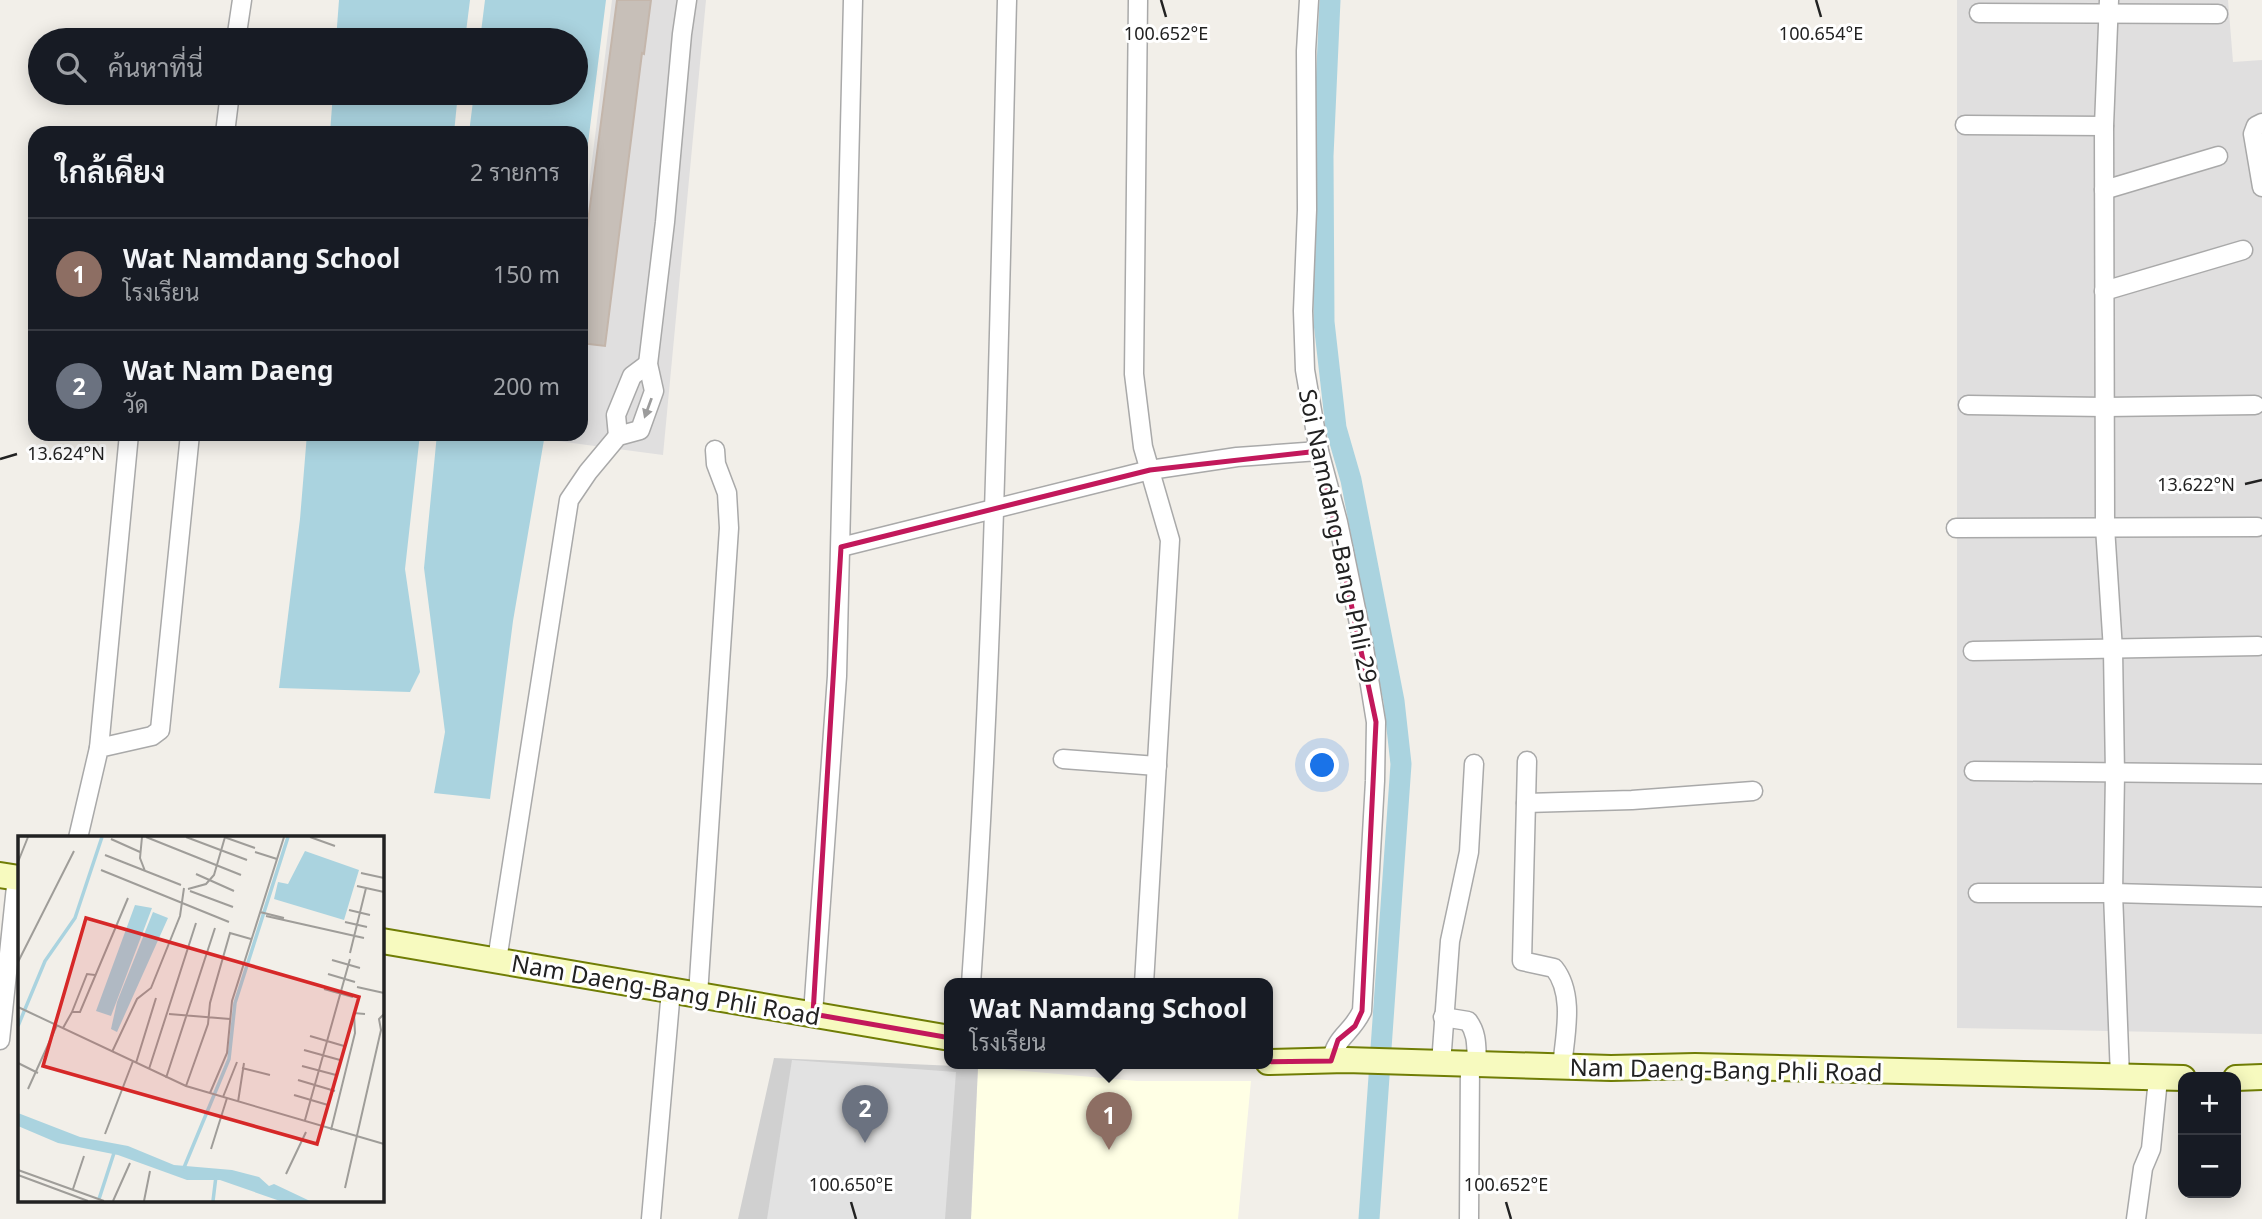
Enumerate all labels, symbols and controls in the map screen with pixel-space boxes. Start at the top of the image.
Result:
text: 100.652°E [1124,21,1208,45]
text: 100.654°E [1779,21,1863,45]
search box [28,28,588,105]
icon: search [52,48,90,86]
text: ค้นหาที่นี่ [108,49,203,85]
text: ใกล้เคียง [56,151,165,192]
text: 2 รายการ [470,156,560,188]
text: Wat Namdang School [123,240,400,276]
text: 1 [72,258,86,290]
text: 150 m [493,258,560,290]
text: โรงเรียน [123,276,199,308]
text: Wat Nam Daeng [123,352,334,388]
text: 2 [72,370,86,402]
text: 200 m [493,370,560,402]
street label: Soi Namdang-Bang Phli 29 [1292,386,1386,686]
text: วัด [123,388,148,420]
one-way arrow [642,398,653,419]
text: 13.624°N [27,441,105,465]
text: 13.622°N [2157,472,2235,496]
your location [1305,748,1339,782]
inset map [18,836,383,1202]
street label: Nam Daeng-Bang Phli Road [509,946,823,1032]
popup [944,978,1273,1069]
text: Wat Namdang School [970,990,1247,1026]
text: โรงเรียน [970,1026,1046,1058]
street label: Nam Daeng-Bang Phli Road [1569,1050,1883,1088]
map controls [2178,1072,2241,1198]
button: + [2178,1072,2241,1135]
pin: 2 [842,1085,888,1143]
pin: 1 [1086,1092,1132,1150]
button: − [2178,1135,2241,1198]
text: 100.650°E [809,1172,893,1196]
text: 100.652°E [1464,1172,1548,1196]

